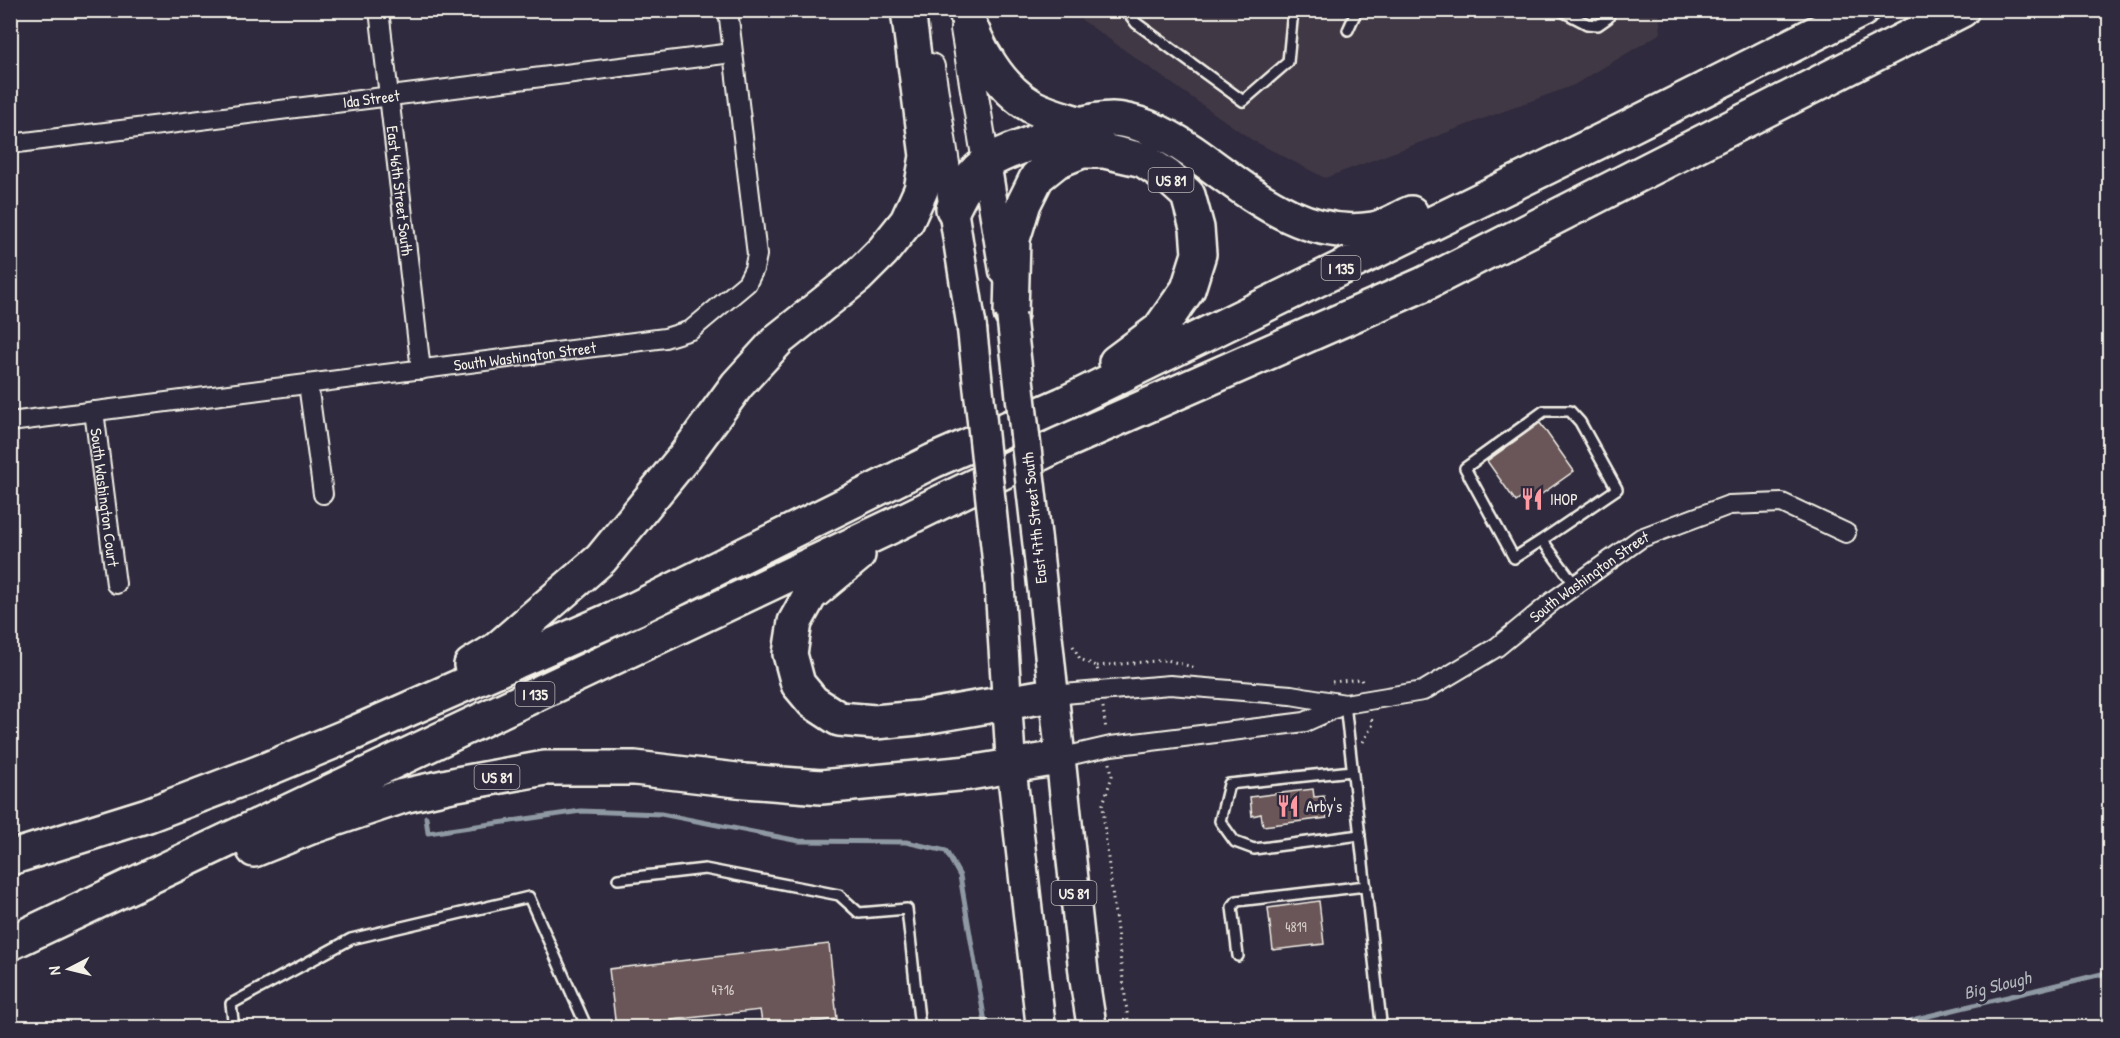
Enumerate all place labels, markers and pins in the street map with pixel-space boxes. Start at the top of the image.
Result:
restaurant icon: IHOP [1519,486,1545,512]
place label: IHOP [1550,488,1578,510]
restaurant icon: Arby's [1275,793,1301,819]
place label: Arby's [1306,795,1342,817]

